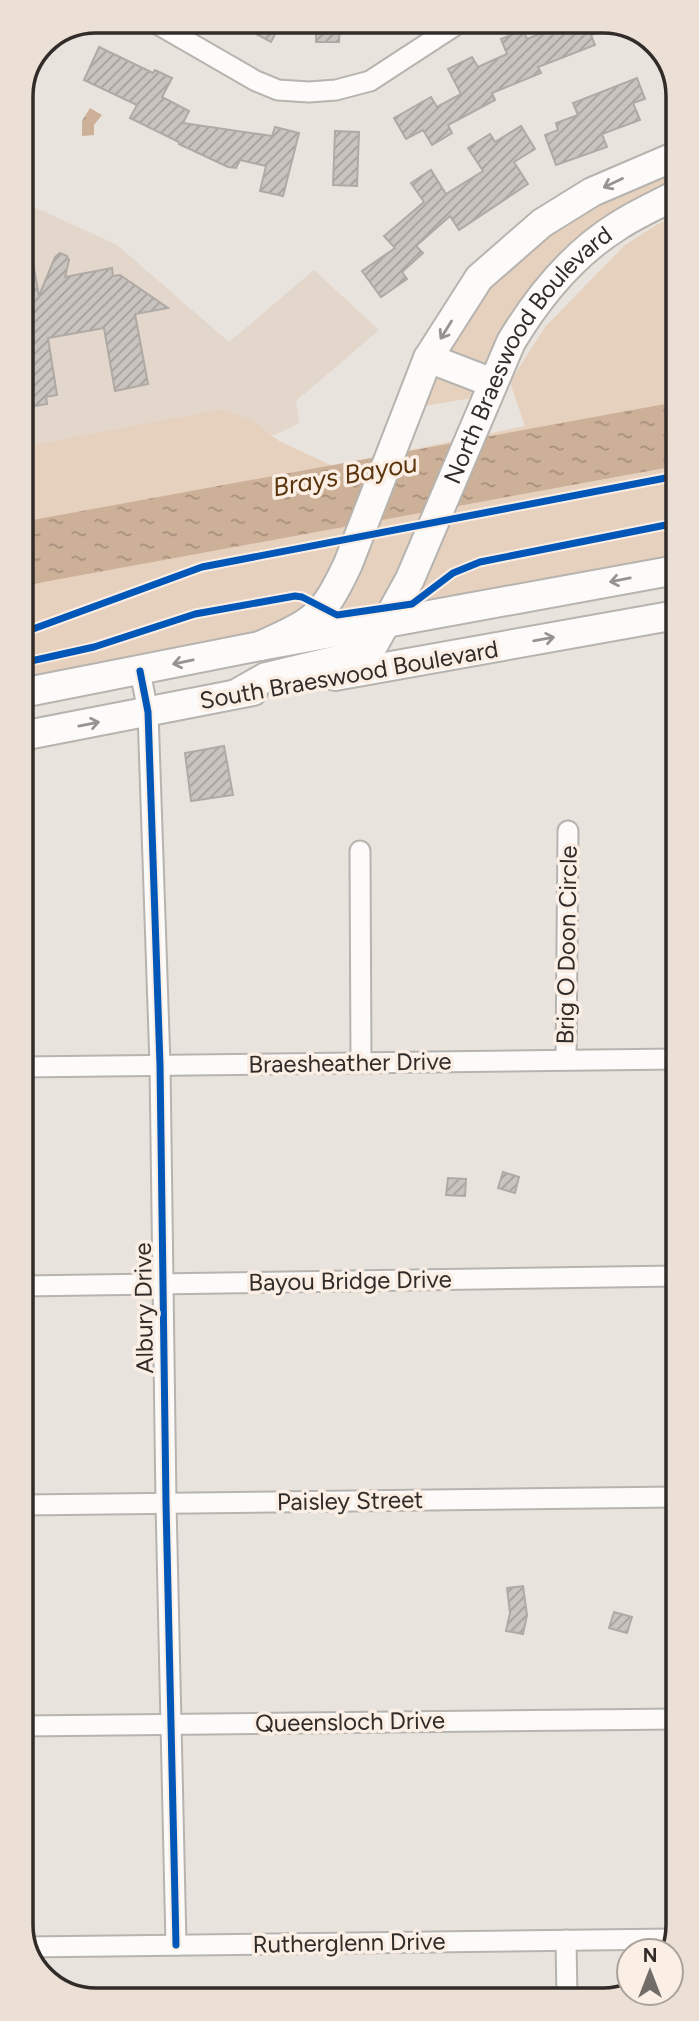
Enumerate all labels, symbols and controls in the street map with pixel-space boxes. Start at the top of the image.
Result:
one-way arrow [603,177,624,190]
street label: North Braeswood Boulevard [437,220,617,488]
one-way arrow [438,320,452,340]
water label: Brays Bayou [270,447,420,503]
one-way arrow [609,574,632,588]
one-way arrow [532,632,555,645]
street label: South Braeswood Boulevard [197,634,501,715]
one-way arrow [172,655,195,669]
one-way arrow [77,716,100,730]
street label: Brig O Doon Circle [550,845,583,1045]
street label: Braesheather Drive [248,1046,452,1079]
street label: Albury Drive [128,1242,159,1374]
street label: Bayou Bridge Drive [248,1264,452,1297]
street label: Paisley Street [277,1485,423,1516]
street label: Queensloch Drive [255,1705,445,1738]
street label: Rutherglenn Drive [252,1926,446,1959]
north arrow [615,1937,685,2007]
text: N [643,1944,657,1967]

